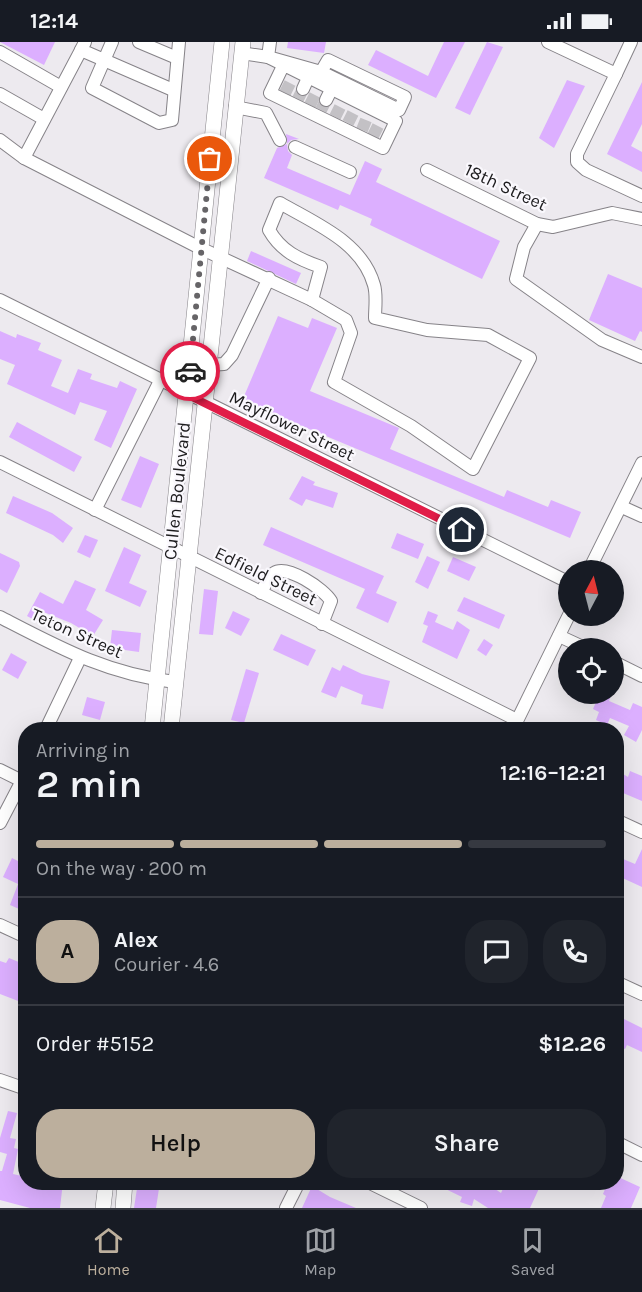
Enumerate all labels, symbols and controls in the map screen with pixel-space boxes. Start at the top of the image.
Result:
text: 12:14 [30,8,78,34]
pin [184,133,235,184]
icon: bag [193,142,226,175]
street label: 18th Street [461,158,551,216]
courier [160,341,220,401]
icon: car [174,355,207,388]
street label: Mayflower Street [226,386,359,466]
street label: Cullen Boulevard [159,421,195,561]
pin [436,504,487,555]
icon: home [445,513,478,546]
street label: Edfield Street [211,542,321,610]
north arrow [558,560,624,626]
map controls [558,560,624,704]
street label: Teton Street [28,603,126,663]
button: locate [558,638,624,704]
text: Arriving in [36,739,130,762]
text: 12:16–12:21 [500,760,606,786]
text: 2 min [36,761,142,807]
text: On the way · 200 m [36,857,207,880]
button: chat [465,920,528,983]
button: phone [543,920,606,983]
text: Alex [114,927,158,953]
text: A [61,938,74,964]
text: Courier · 4.6 [114,953,219,976]
text: Order #5152 [36,1031,154,1057]
text: $12.26 [538,1031,606,1057]
button: Help [36,1109,315,1178]
button: Share [327,1109,606,1178]
tab: Home [87,1224,130,1279]
tab: Map [304,1224,337,1279]
tab: Saved [511,1224,555,1279]

